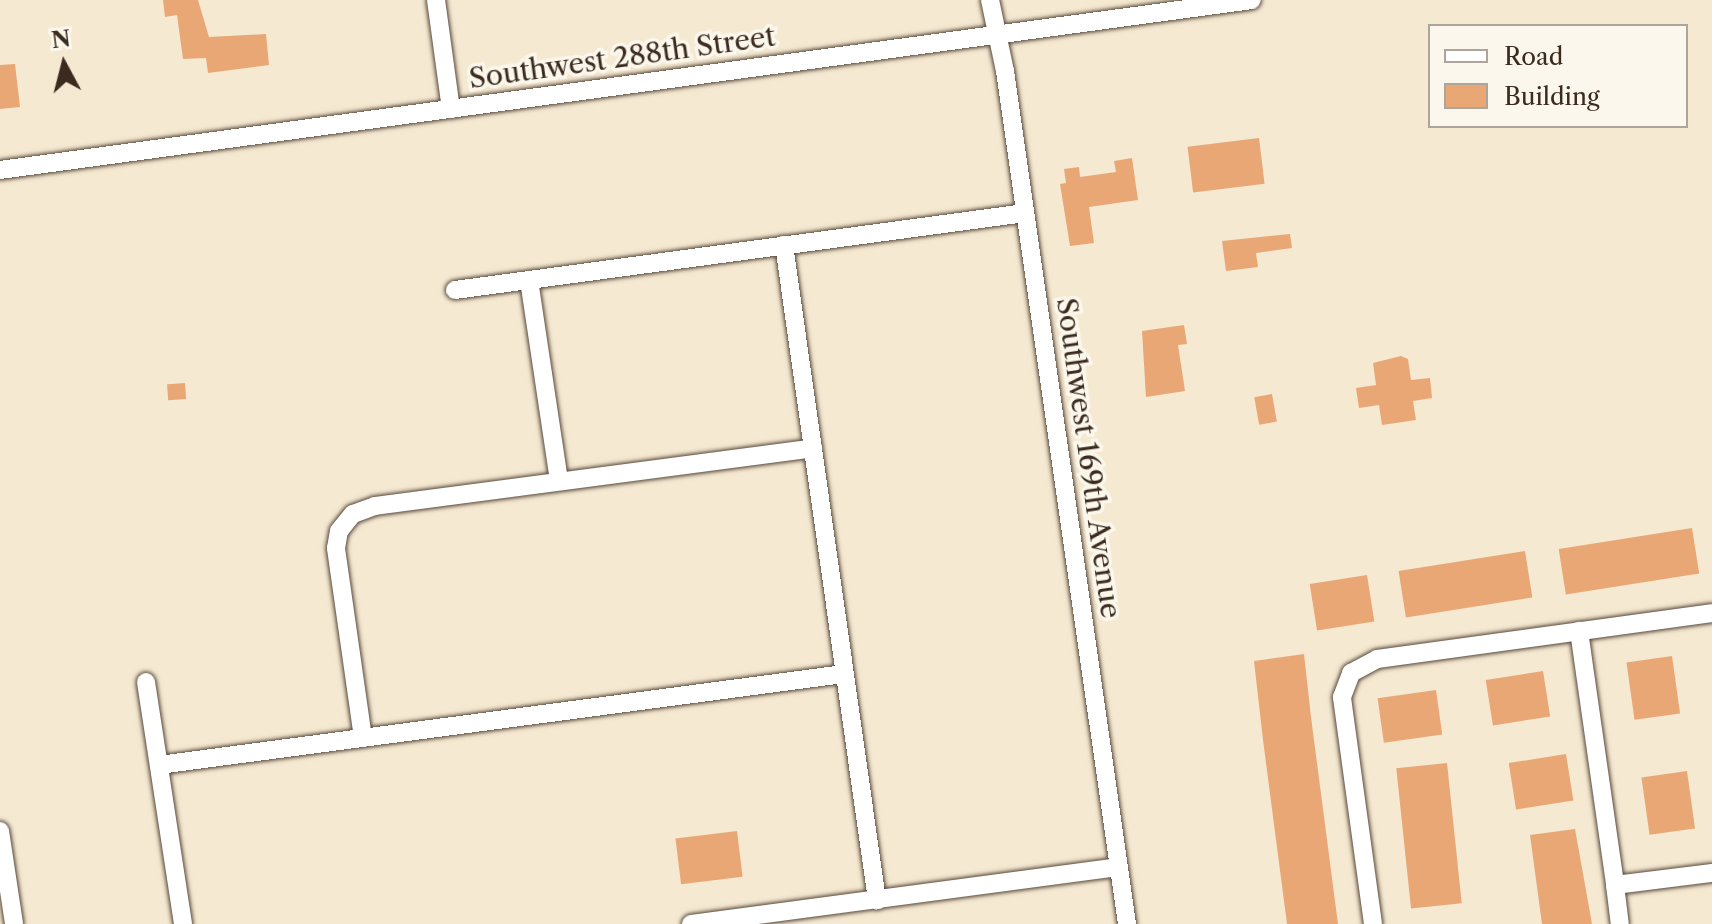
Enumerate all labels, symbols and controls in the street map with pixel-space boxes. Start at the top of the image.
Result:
street label: Southwest 288th Street [467,19,777,95]
north arrow [24,24,104,104]
legend [1428,24,1688,128]
text: N [50,25,72,54]
text: Road [1504,42,1563,71]
text: Building [1504,82,1600,111]
street label: Southwest 169th Avenue [1050,295,1128,621]

